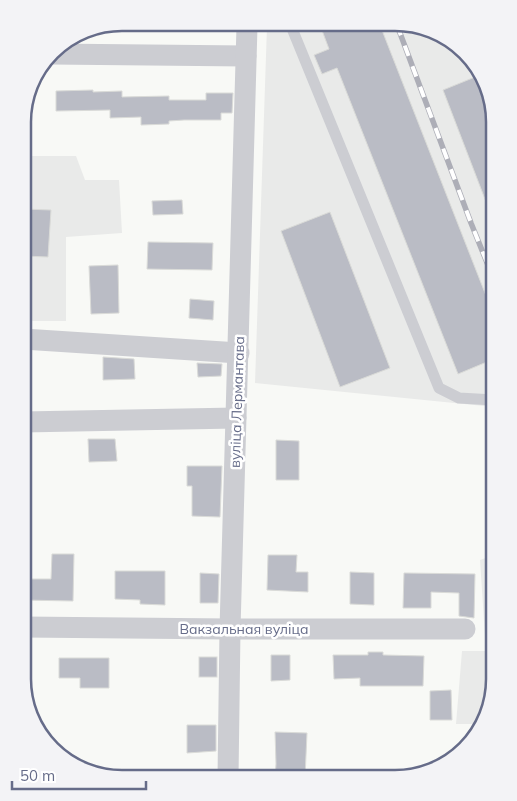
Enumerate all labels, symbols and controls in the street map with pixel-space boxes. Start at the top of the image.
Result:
street label: вуліца Лермантава [226,336,248,468]
street label: Вакзальная вуліца [179,620,309,638]
scale bar [12,758,146,790]
text: 50 m [20,766,55,785]

